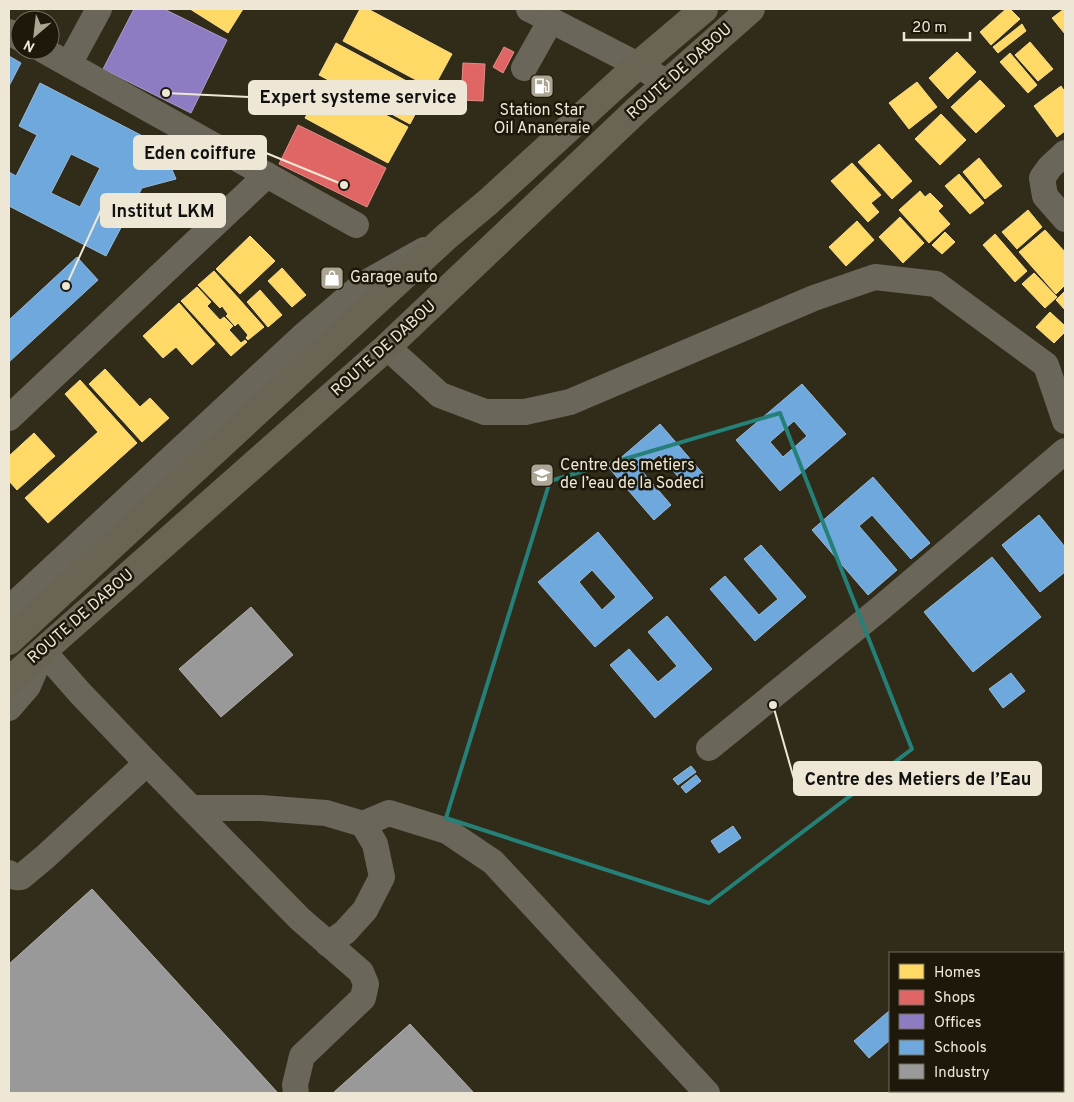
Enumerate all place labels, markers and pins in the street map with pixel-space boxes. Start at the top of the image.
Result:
fuel station icon: Station Star Oil Ananeraie [529,73,555,99]
callout: Expert systeme service [249,81,466,114]
place label: Station Star Oil Ananeraie [494,101,590,139]
callout: Eden coiffure [134,136,266,169]
callout: Institut LKM [101,194,225,227]
shop icon: Garage auto [319,265,345,291]
place label: Garage auto [350,268,438,288]
place label: Centre des metiers de l’eau de la Sodeci [560,456,704,494]
school or university icon: Centre des metiers de l’eau de la Sodeci [529,462,555,488]
callout: Centre des Metiers de l’Eau [794,762,1041,795]

